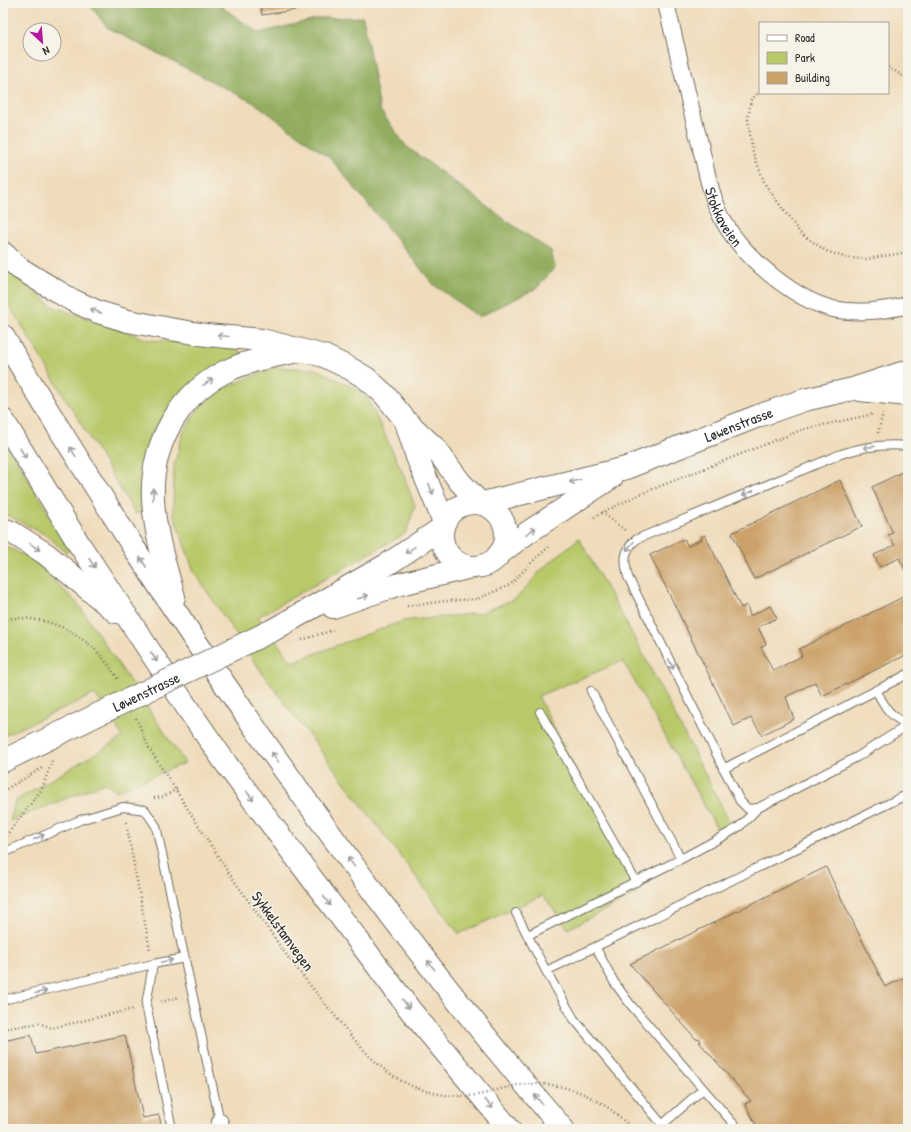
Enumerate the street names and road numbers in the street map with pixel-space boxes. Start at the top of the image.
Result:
street label: Stokkaveien [700,184,748,251]
street label: Løwenstrasse [701,401,775,447]
street label: Løwenstrasse [109,666,183,716]
street label: Sykkelstamvegen [247,887,319,975]

